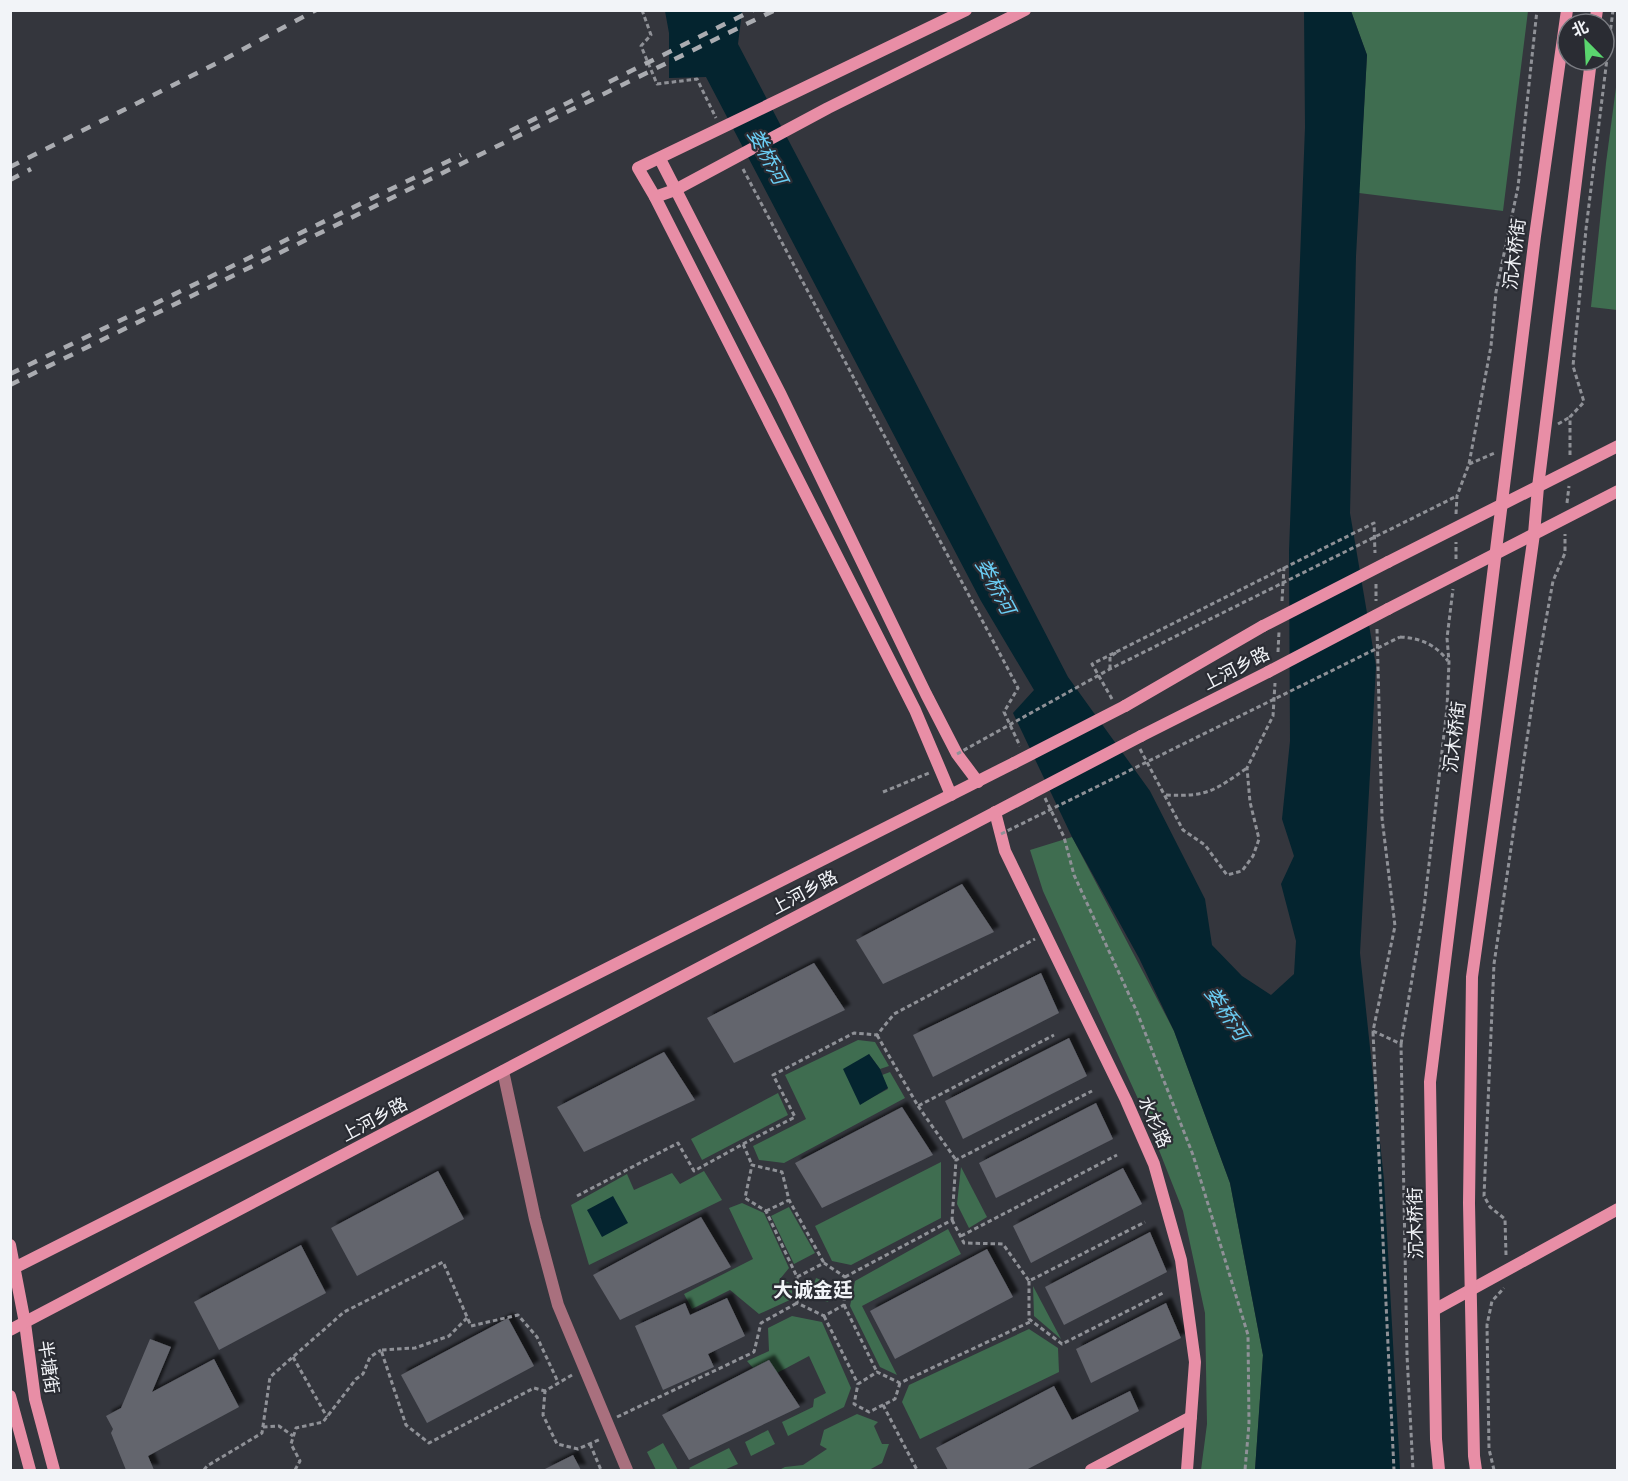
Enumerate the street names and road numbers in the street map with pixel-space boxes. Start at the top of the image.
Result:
street label: 沉木桥街 [1498,217,1530,291]
street label: 上河乡路 [1199,641,1273,695]
street label: 沉木桥街 [1438,700,1470,774]
street label: 上河乡路 [767,865,841,919]
street label: 上河乡路 [337,1092,411,1146]
street label: 水杉路 [1134,1093,1176,1151]
street label: 沉木桥街 [1403,1187,1427,1259]
street label: 半塘街 [34,1339,64,1395]

